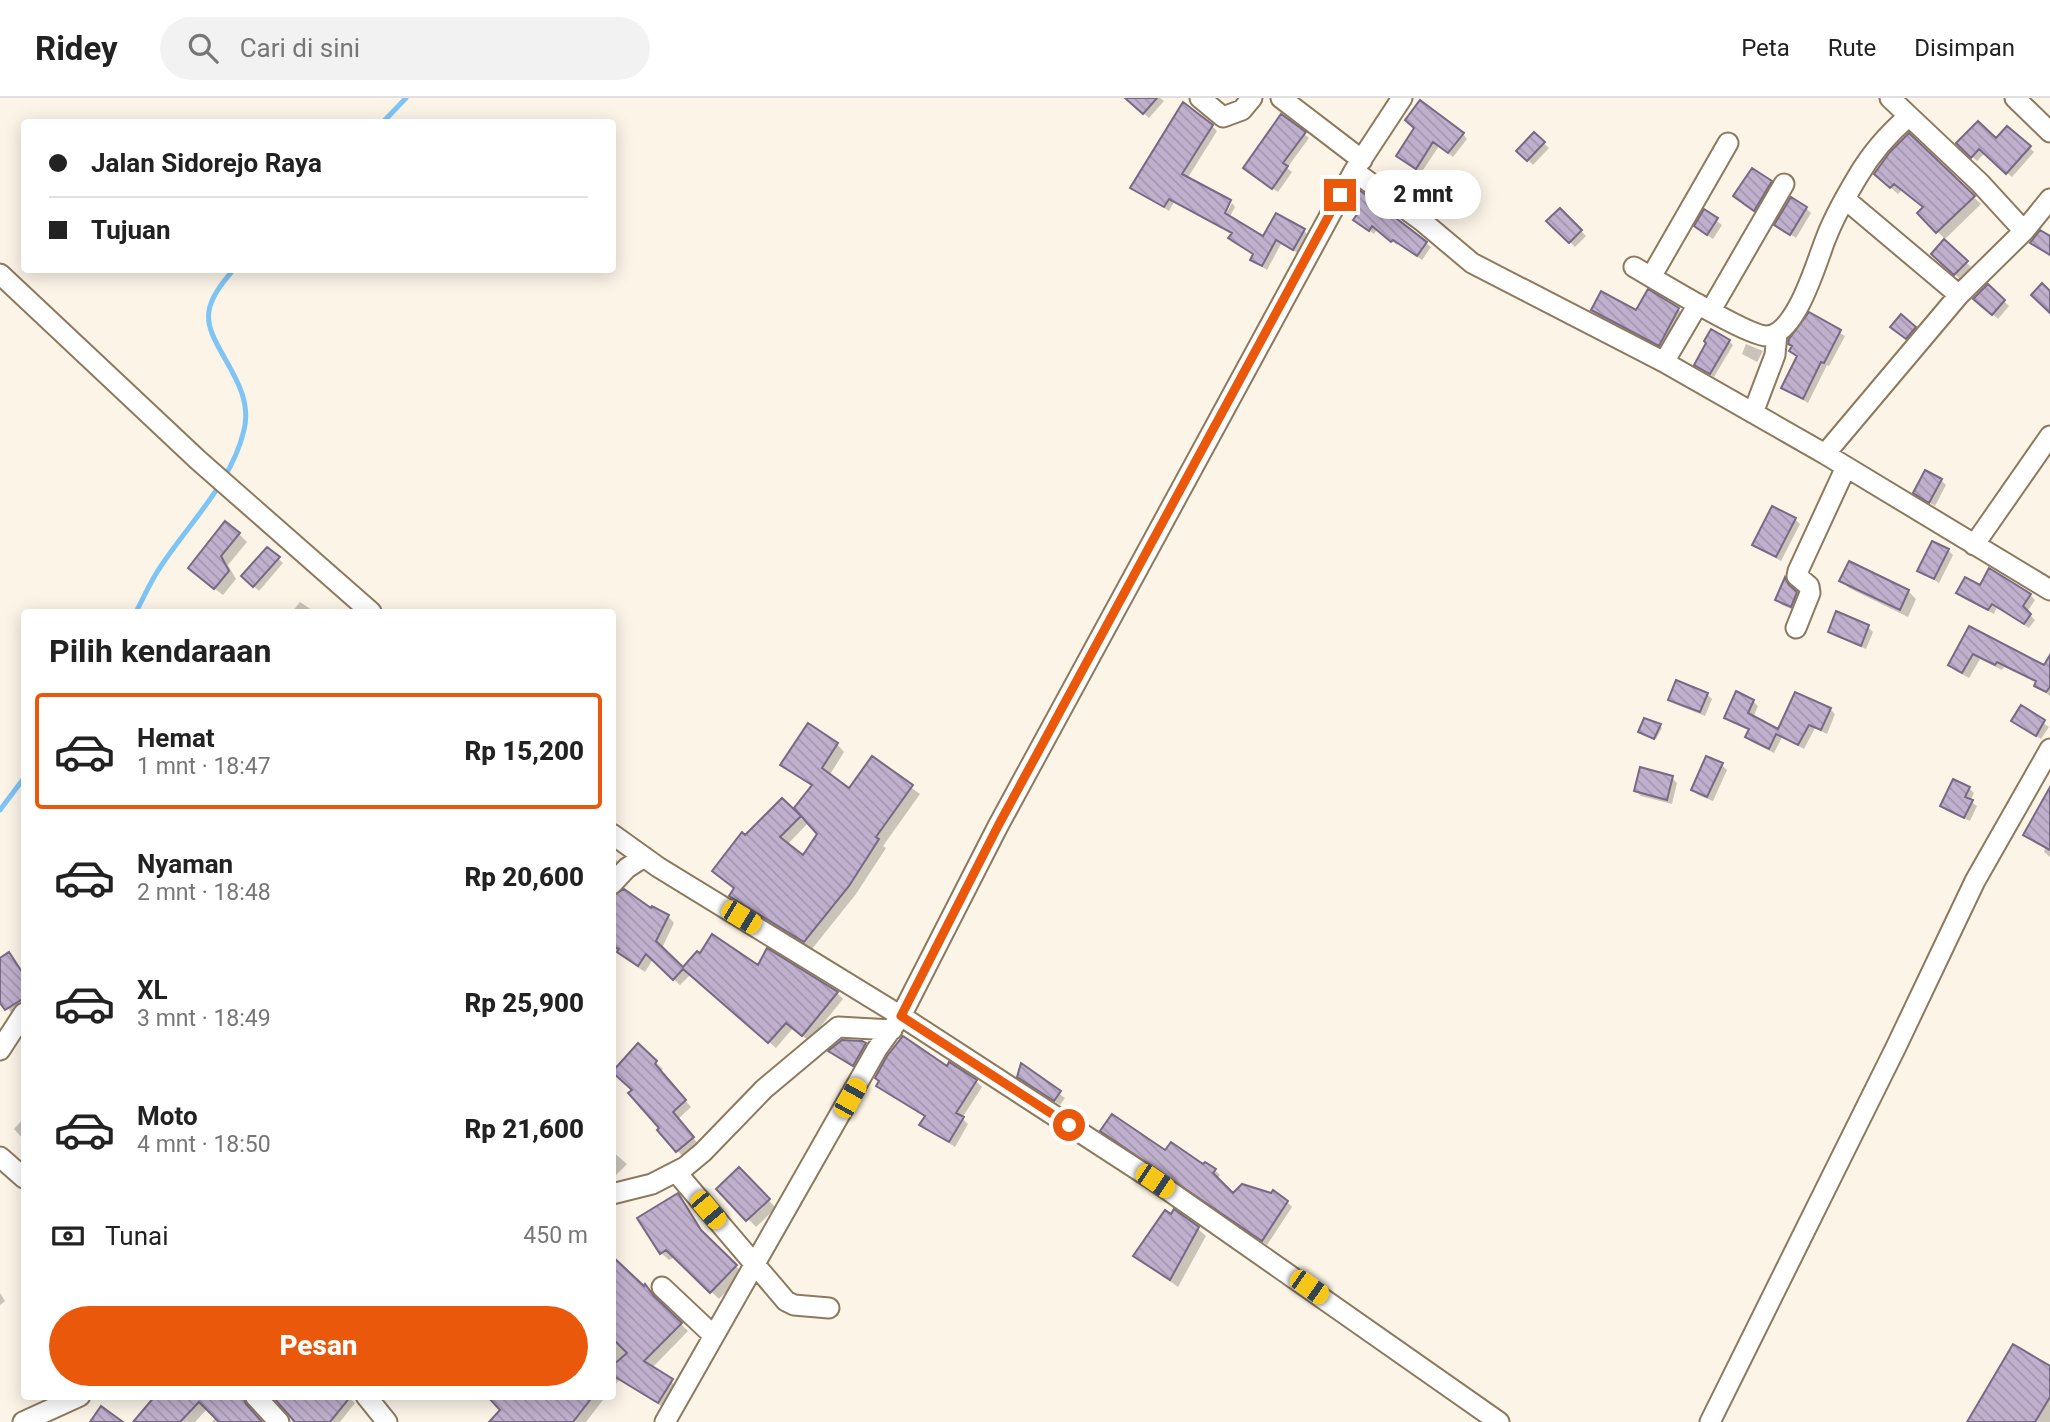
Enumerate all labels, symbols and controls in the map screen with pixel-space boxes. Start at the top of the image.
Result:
search box [160,17,650,80]
text: Ridey [35,29,118,68]
icon: search [184,29,222,67]
text: Cari di sini [240,33,360,63]
text: Peta [1741,34,1790,62]
text: Rute [1828,34,1876,62]
text: Disimpan [1914,34,2015,62]
text: Jalan Sidorejo Raya [91,148,322,178]
callout: 2 mnt [1364,170,1480,220]
route end [1324,179,1356,211]
text: 2 mnt [1393,181,1453,208]
text: Tujuan [91,215,171,245]
text: Pilih kendaraan [49,632,271,670]
icon: car [53,720,116,783]
text: Hemat [137,723,215,753]
text: Rp 15,200 [464,736,584,766]
text: 1 mnt · 18:47 [137,753,271,780]
icon: car [53,846,116,909]
text: Nyaman [137,849,233,879]
text: Rp 20,600 [464,862,584,892]
text: 2 mnt · 18:48 [137,879,271,906]
car [718,897,765,937]
icon: car [53,972,116,1035]
text: XL [137,975,168,1005]
text: Rp 25,900 [464,988,584,1018]
text: 3 mnt · 18:49 [137,1005,271,1032]
car [831,1075,870,1121]
icon: car [53,1098,116,1161]
text: Moto [137,1101,198,1131]
route start [1053,1109,1085,1141]
text: Rp 21,600 [464,1114,584,1144]
text: 4 mnt · 18:50 [137,1131,271,1158]
car [1132,1161,1179,1201]
car [687,1187,730,1233]
icon: cash [49,1217,87,1255]
text: Tunai [105,1221,168,1251]
text: 450 m [523,1222,588,1249]
car [1286,1266,1333,1308]
button: Pesan [49,1306,588,1386]

